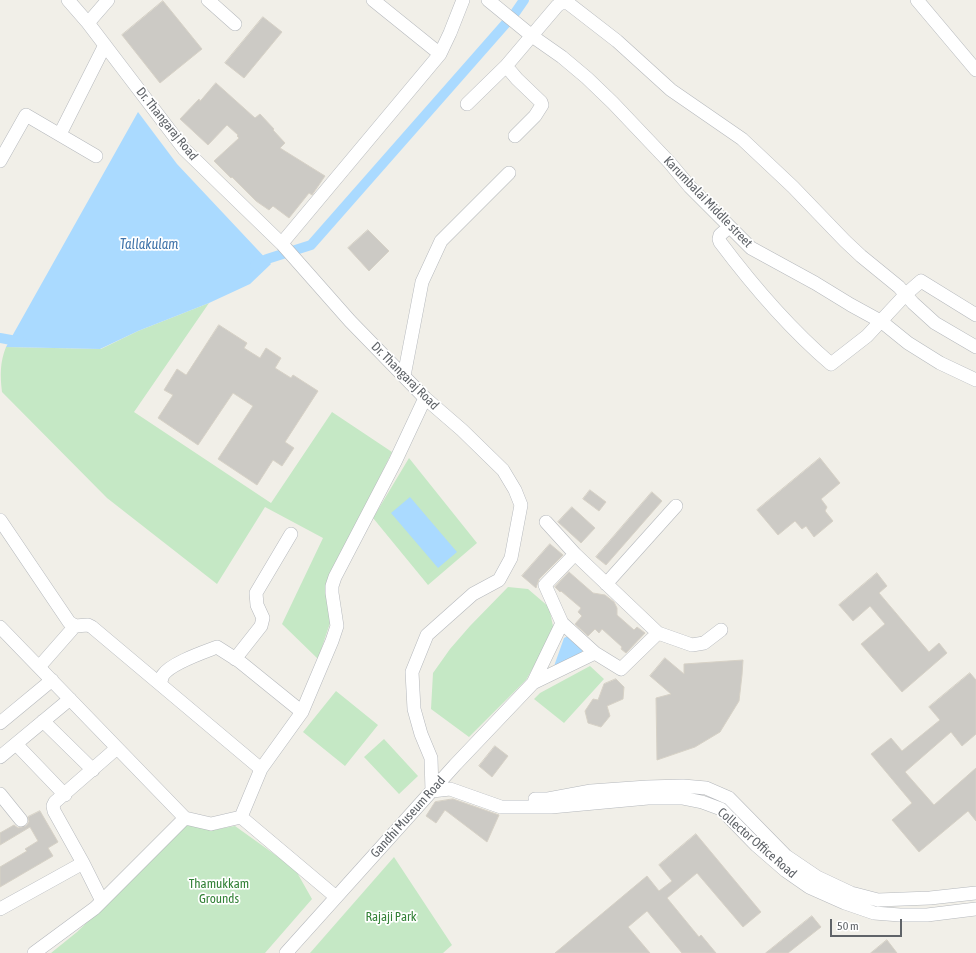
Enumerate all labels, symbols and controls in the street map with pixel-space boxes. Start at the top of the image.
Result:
street label: Dr. Thangaraj Road [133,84,201,164]
street label: Karumbalai Middle street [660,153,756,251]
water label: Tallakulam [120,237,178,253]
street label: Dr. Thangaraj Road [368,339,442,413]
street label: Gandhi Museum Road [367,773,449,861]
street label: Collector Office Road [714,804,800,882]
park label: Thamukkam Grounds [189,876,249,907]
park label: Rajaji Park [365,909,417,925]
scale bar [832,911,904,937]
text: 50 m [837,919,859,933]

